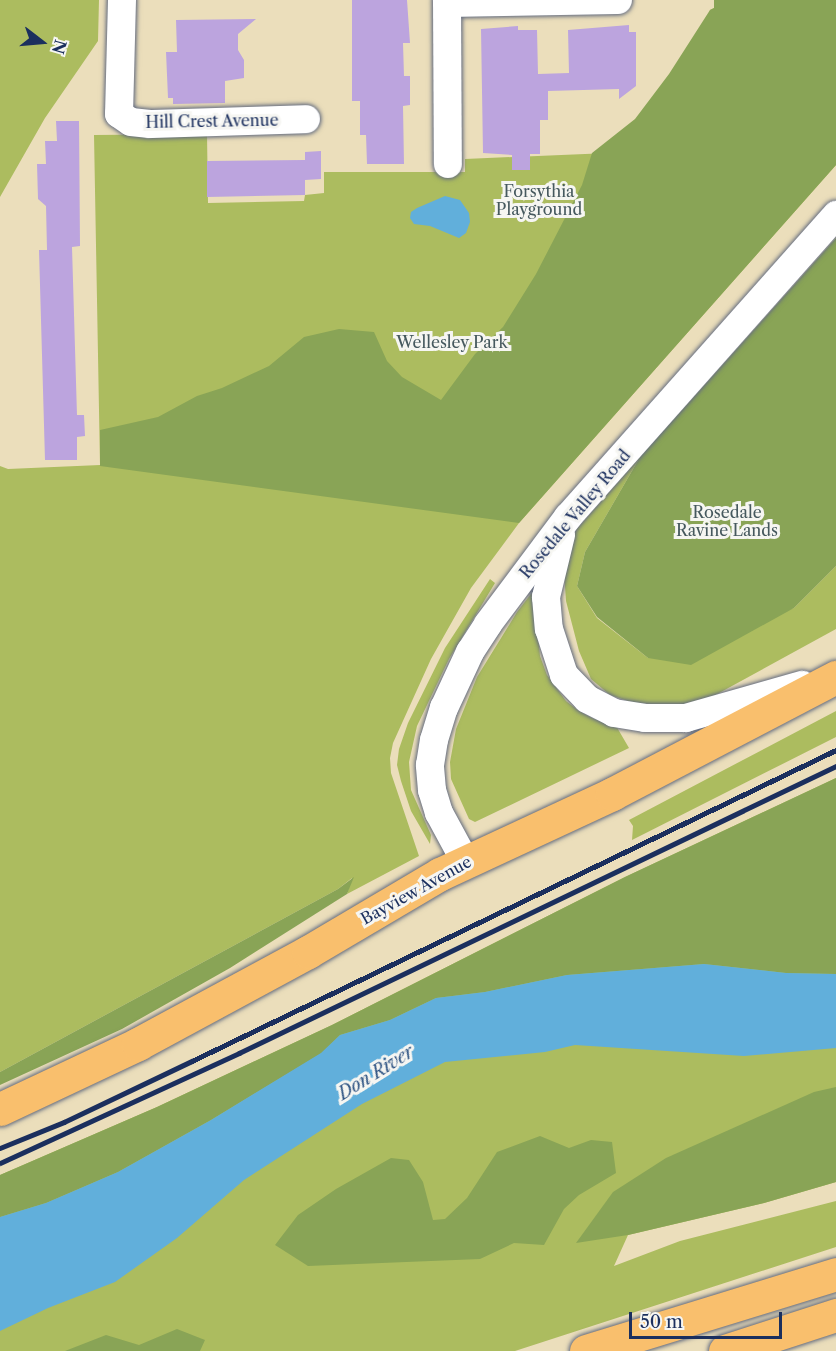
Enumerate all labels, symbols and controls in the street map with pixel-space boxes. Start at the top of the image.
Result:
north arrow [12,12,72,72]
text: N [48,38,71,56]
street label: Hill Crest Avenue [145,110,279,132]
park label: Forsythia Playground [496,181,582,219]
park label: Wellesley Park [396,332,508,352]
street label: Rosedale Valley Road [515,445,635,583]
park label: Rosedale Ravine Lands [676,502,778,540]
street label: Bayview Avenue [357,851,475,929]
water label: Don River [334,1041,418,1105]
scale bar [632,1300,785,1338]
text: 50 m [640,1311,683,1333]

